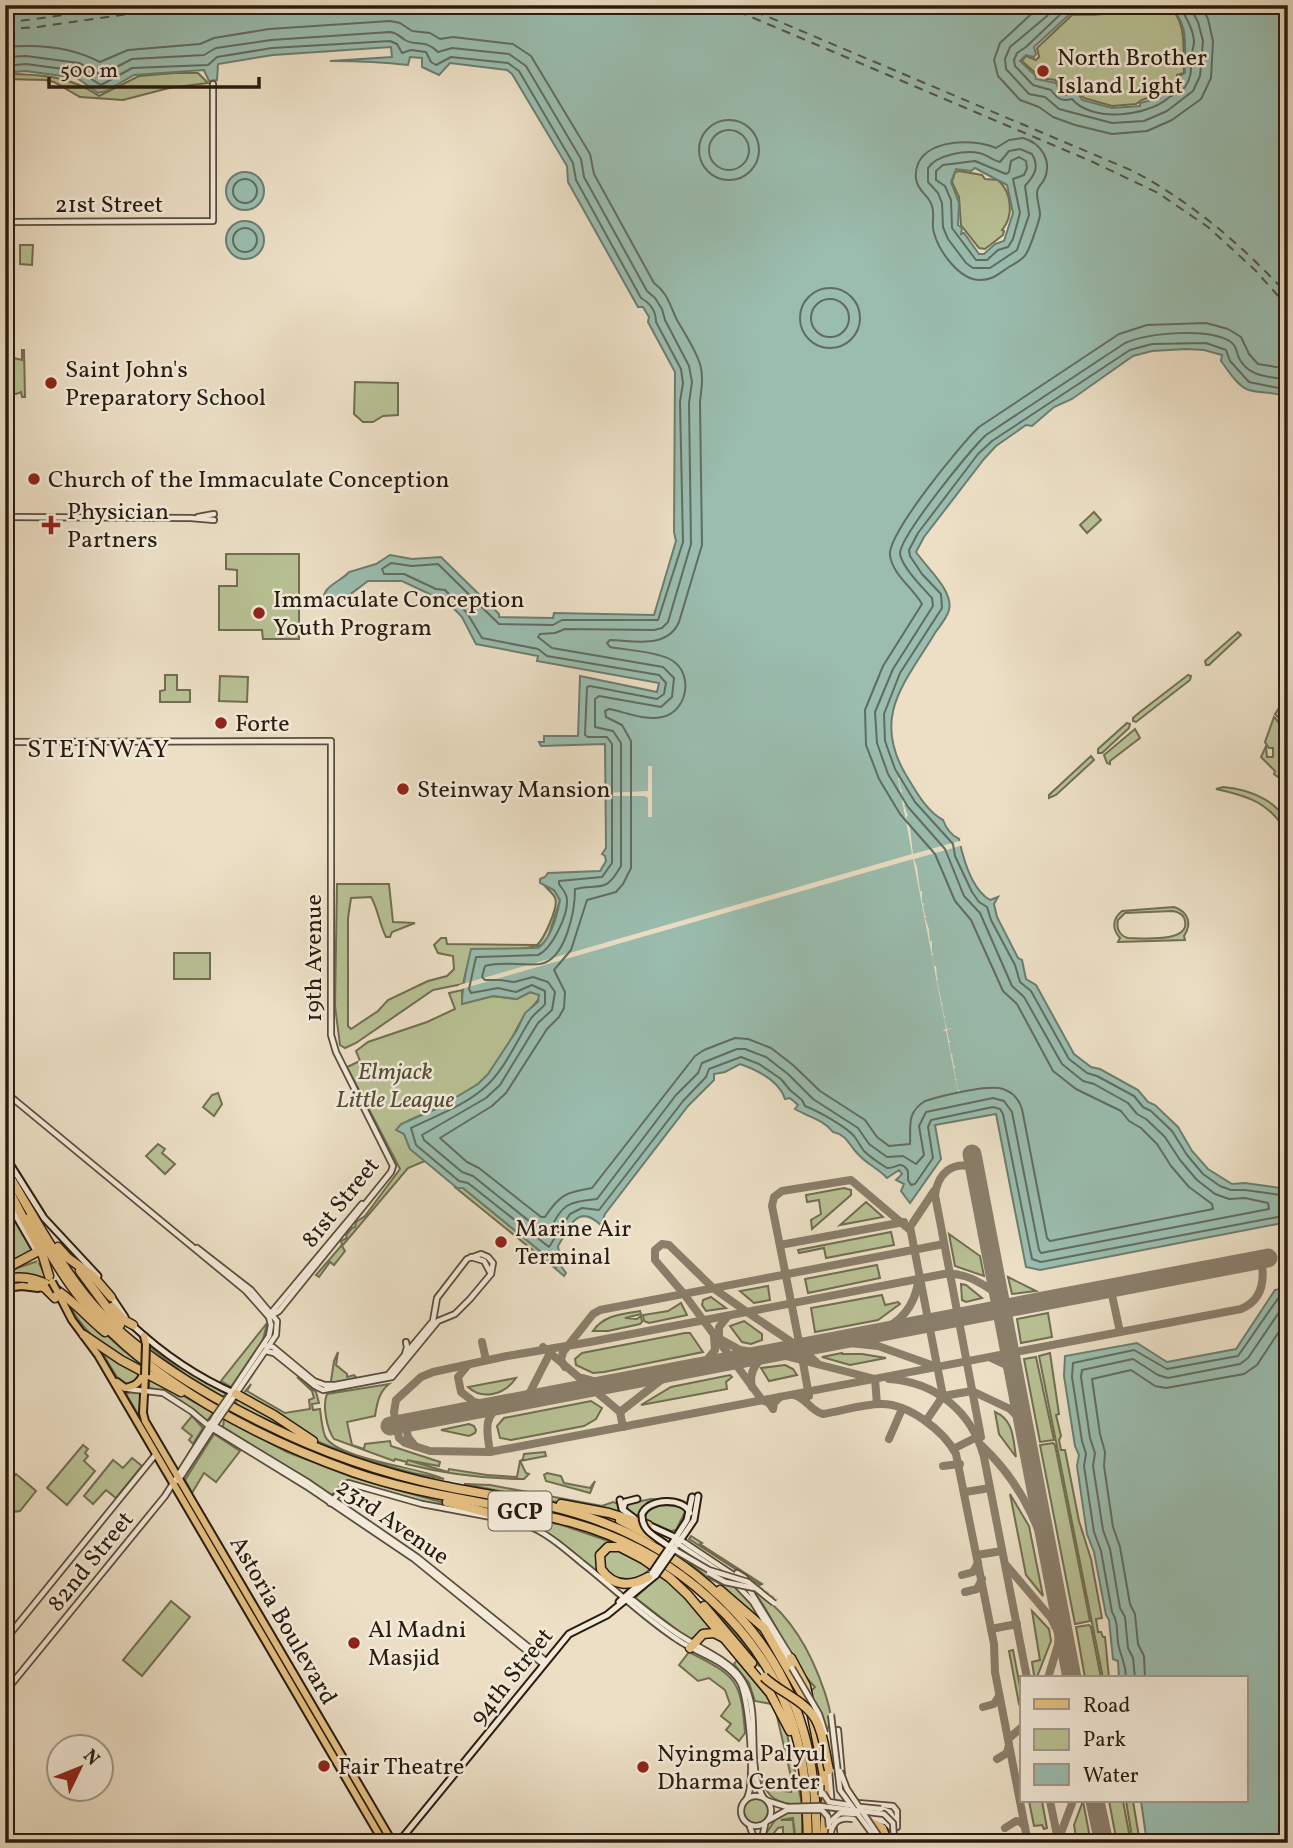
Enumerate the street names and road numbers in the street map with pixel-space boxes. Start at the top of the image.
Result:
street label: 21st Street [55,189,163,223]
street label: 19th Avenue [298,894,332,1022]
street label: 81st Street [294,1151,389,1256]
street label: 23rd Avenue [328,1471,455,1574]
road number: GCP [489,1492,552,1530]
street label: 82nd Street [40,1505,143,1620]
street label: Astoria Boulevard [220,1530,344,1712]
street label: 94th Street [463,1621,562,1733]

